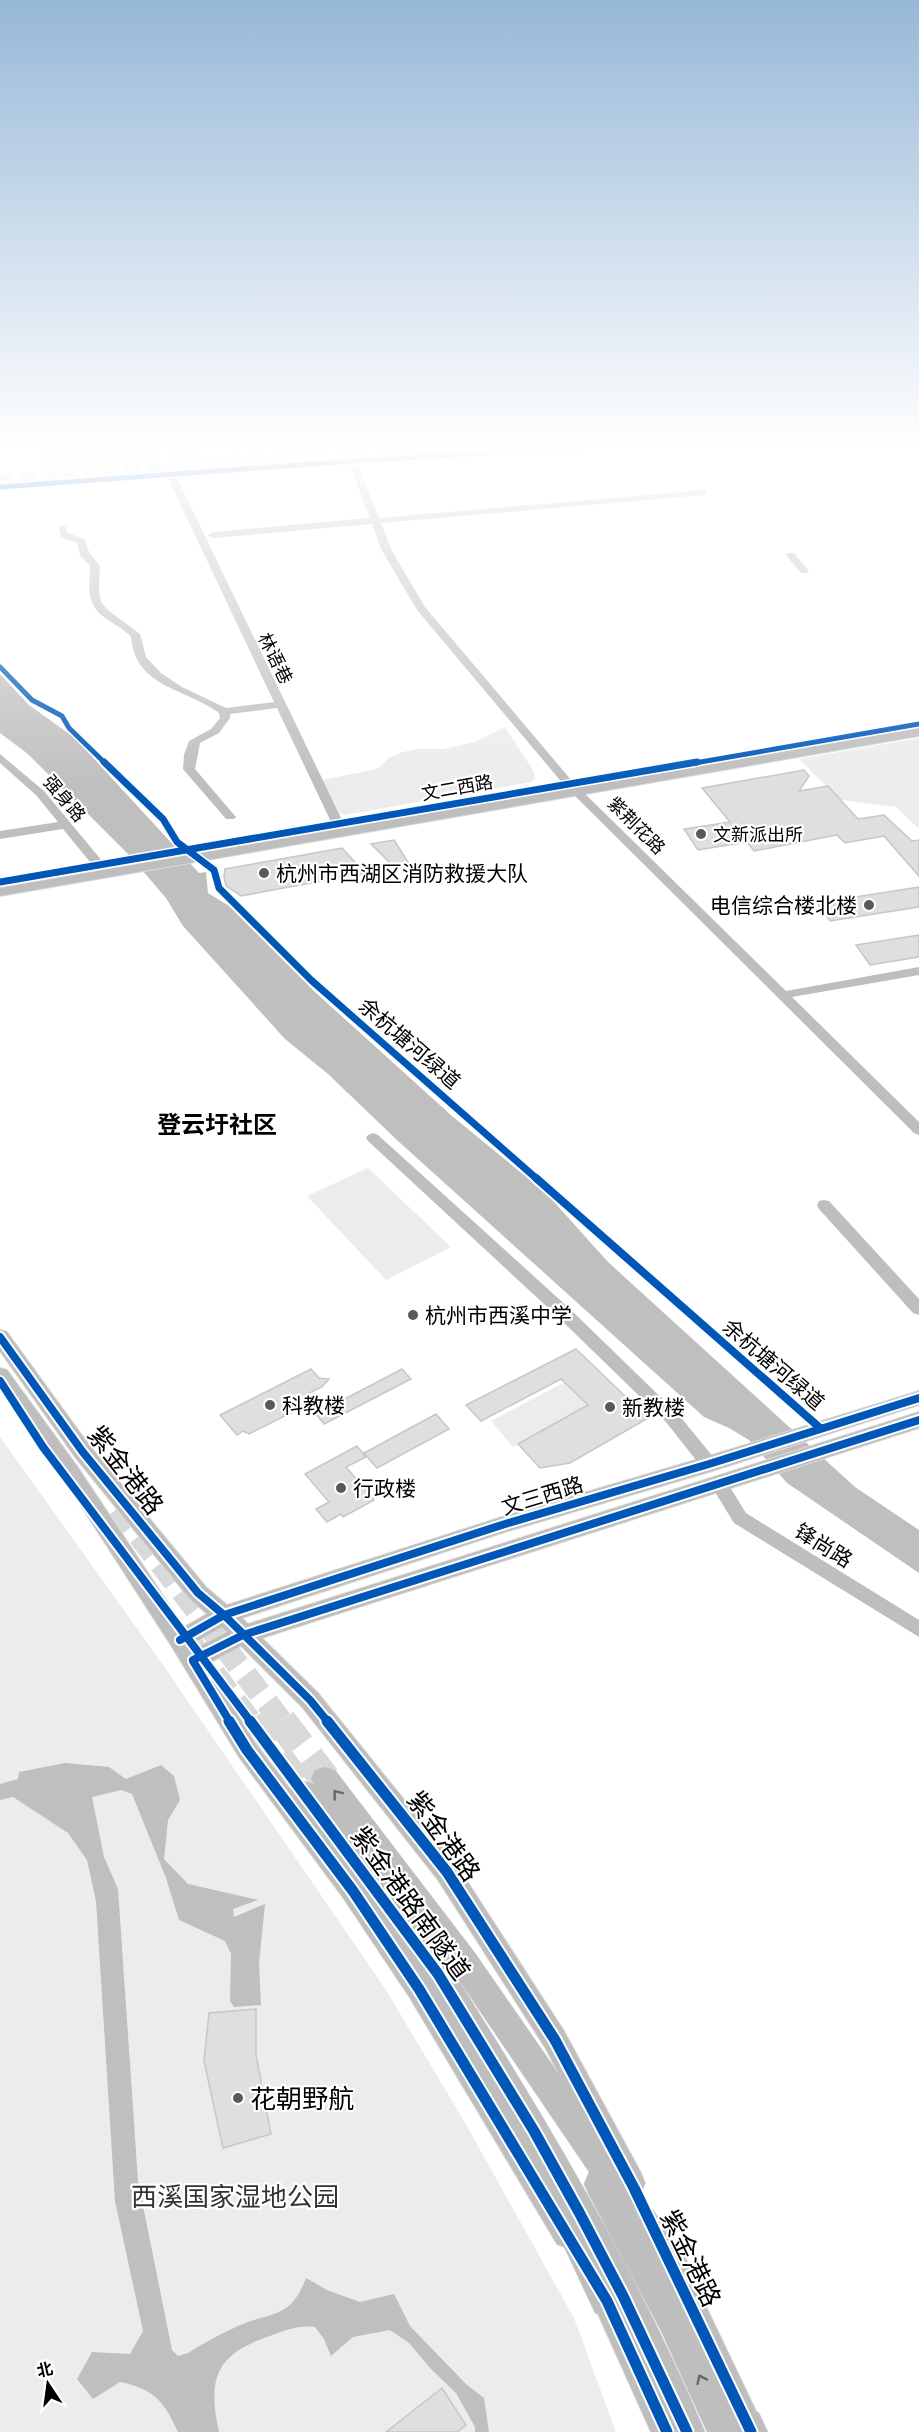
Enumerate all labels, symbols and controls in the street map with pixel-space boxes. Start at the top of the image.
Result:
street label: 林语巷 [254,629,298,687]
street label: 强身路 [39,770,91,826]
street label: 文二西路 [420,770,494,804]
street label: 紫荆花路 [604,792,670,858]
place label: 文新派出所 [713,823,803,845]
marker: 文新派出所 [694,827,708,841]
place label: 杭州市西湖区消防救援大队 [276,860,528,886]
marker: 杭州市西湖区消防救援大队 [257,866,271,880]
place label: 电信综合楼北楼 [710,892,857,918]
marker: 电信综合楼北楼 [862,898,876,912]
street label: 余杭塘河绿道 [354,992,466,1094]
district label: 登云圩社区 [157,1109,277,1138]
place label: 杭州市西溪中学 [425,1302,572,1328]
marker: 杭州市西溪中学 [406,1308,420,1322]
street label: 余杭塘河绿道 [718,1313,830,1415]
place label: 科教楼 [282,1392,345,1418]
place label: 新教楼 [622,1394,685,1420]
marker: 科教楼 [263,1398,277,1412]
marker: 新教楼 [603,1400,617,1414]
street label: 紫金港路 [82,1419,170,1521]
street label: 文三西路 [498,1470,586,1520]
place label: 行政楼 [353,1475,416,1501]
marker: 行政楼 [334,1481,348,1495]
street label: 锋尚路 [790,1517,858,1573]
street label: 紫金港路 [401,1785,487,1887]
one-way arrow [333,1790,344,1801]
street label: 紫金港路南隧道 [345,1820,477,1986]
place label: 花朝野航 [250,2083,354,2114]
marker: 花朝野航 [231,2091,245,2105]
park label: 西溪国家湿地公园 [131,2181,339,2212]
street label: 紫金港路 [654,2204,728,2312]
north arrow [18,2354,78,2414]
text: 北 [35,2358,55,2381]
one-way arrow [696,2374,708,2385]

